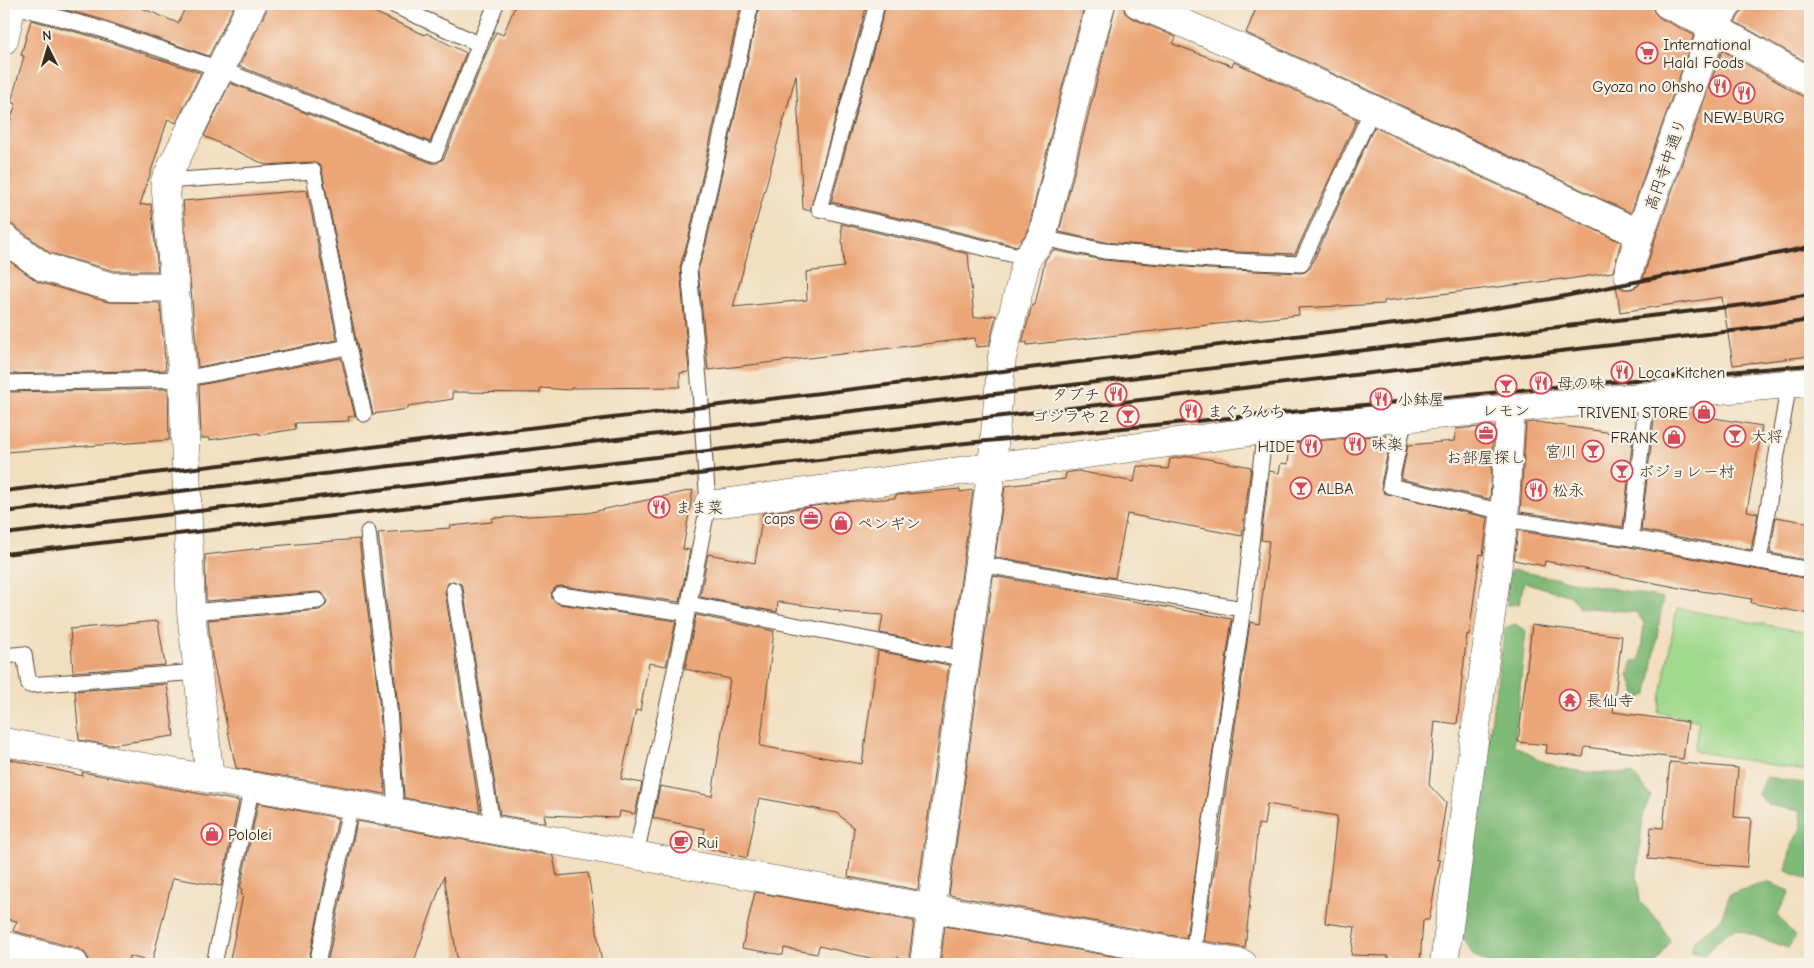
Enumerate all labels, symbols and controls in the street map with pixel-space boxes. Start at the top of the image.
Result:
north arrow [22,22,72,72]
text: N [42,27,52,44]
place label: International Halal Foods [1663,36,1751,72]
supermarket icon: International Halal Foods [1635,41,1659,65]
restaurant icon: Gyoza no Ohsho [1708,74,1732,98]
place label: Gyoza no Ohsho [1592,78,1704,96]
restaurant icon: NEW-BURG [1732,81,1756,105]
place label: NEW-BURG [1703,109,1785,127]
street label: 高円寺中通り [1642,116,1690,213]
restaurant icon: Loca Kitchen [1610,360,1634,384]
place label: Loca Kitchen [1638,364,1725,382]
restaurant icon: 母の味 [1529,371,1553,395]
bar icon: レモン [1494,374,1518,398]
place label: 母の味 [1557,375,1605,393]
restaurant icon: タブチ [1104,382,1128,406]
place label: タブチ [1052,386,1100,404]
restaurant icon: 小鉢屋 [1369,387,1393,411]
place label: 小鉢屋 [1397,391,1445,409]
restaurant icon: まぐろんち [1179,399,1203,423]
shop icon: TRIVENI STORE [1692,400,1716,424]
place label: レモン [1482,402,1530,420]
place label: まぐろんち [1207,403,1286,421]
bar icon: ゴジラや２ [1116,404,1140,428]
place label: TRIVENI STORE [1578,404,1688,422]
place label: ゴジラや２ [1032,408,1112,426]
office icon: お部屋探し [1474,421,1498,445]
bar icon: 大将 [1723,424,1747,448]
shop icon: FRANK [1662,425,1686,449]
place label: 大将 [1751,428,1783,446]
place label: FRANK [1610,429,1658,447]
restaurant icon: 味楽 [1343,432,1367,456]
restaurant icon: HIDE [1299,434,1323,458]
place label: 味楽 [1371,436,1403,454]
place label: HIDE [1257,438,1295,456]
bar icon: 宮川 [1581,439,1605,463]
place label: 宮川 [1545,443,1577,461]
place label: お部屋探し [1446,449,1526,467]
bar icon: ボジョレー村 [1610,459,1634,483]
place label: ボジョレー村 [1638,463,1735,481]
bar icon: ALBA [1289,476,1313,500]
restaurant icon: 松永 [1524,478,1548,502]
place label: ALBA [1317,480,1354,498]
place label: 松永 [1552,482,1584,500]
restaurant icon: まま菜 [647,495,671,519]
place label: まま菜 [675,499,723,517]
office icon: caps [799,506,823,530]
place label: caps [764,510,795,528]
shop icon: ペンギン [829,511,853,535]
place label: ペンギン [857,515,921,533]
temple icon: 長仙寺 [1558,688,1582,712]
place label: 長仙寺 [1586,692,1634,710]
shop icon: Pololei [200,822,224,846]
place label: Pololei [228,826,272,844]
cafe icon: Rui [669,830,693,854]
place label: Rui [697,834,718,852]

